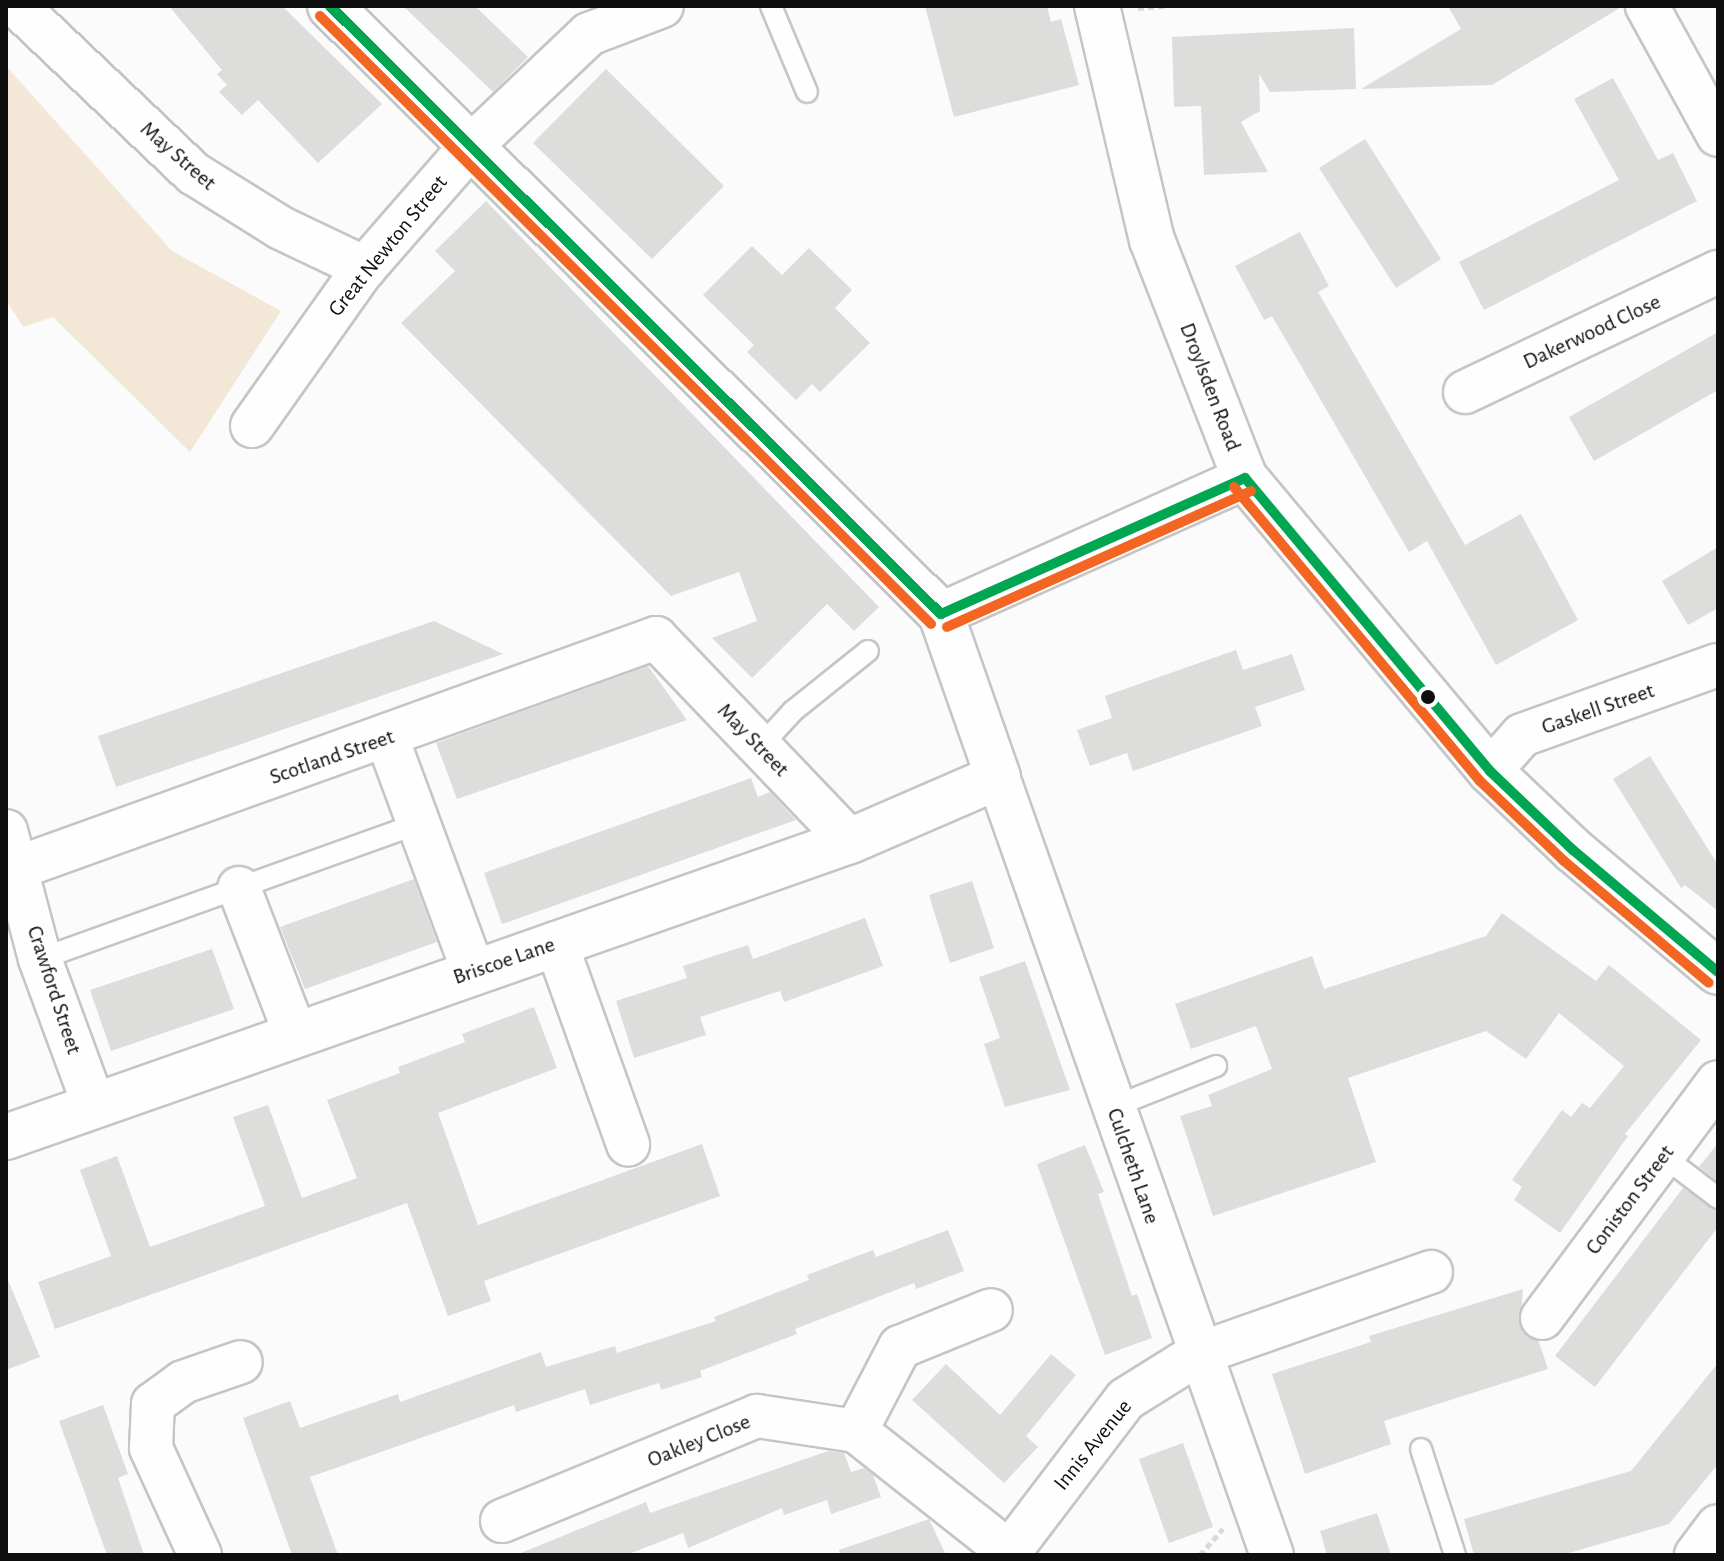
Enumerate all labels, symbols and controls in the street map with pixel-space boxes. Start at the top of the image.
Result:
street label: May Street [135,116,221,196]
street label: Great Newton Street [323,170,453,322]
street label: Dakerwood Close [1519,289,1665,375]
street label: Droylsden Road [1173,319,1247,455]
street label: Gaskell Street [1538,677,1658,741]
unlabelled marker [1420,689,1436,705]
street label: May Street [712,698,794,782]
street label: Scotland Street [266,723,398,791]
street label: Crawford Street [21,923,87,1057]
street label: Briscoe Lane [450,931,558,991]
street label: Culcheth Lane [1101,1105,1165,1227]
street label: Coniston Street [1580,1140,1680,1260]
street label: Innis Avenue [1048,1394,1138,1496]
street label: Oakley Close [644,1408,754,1474]

